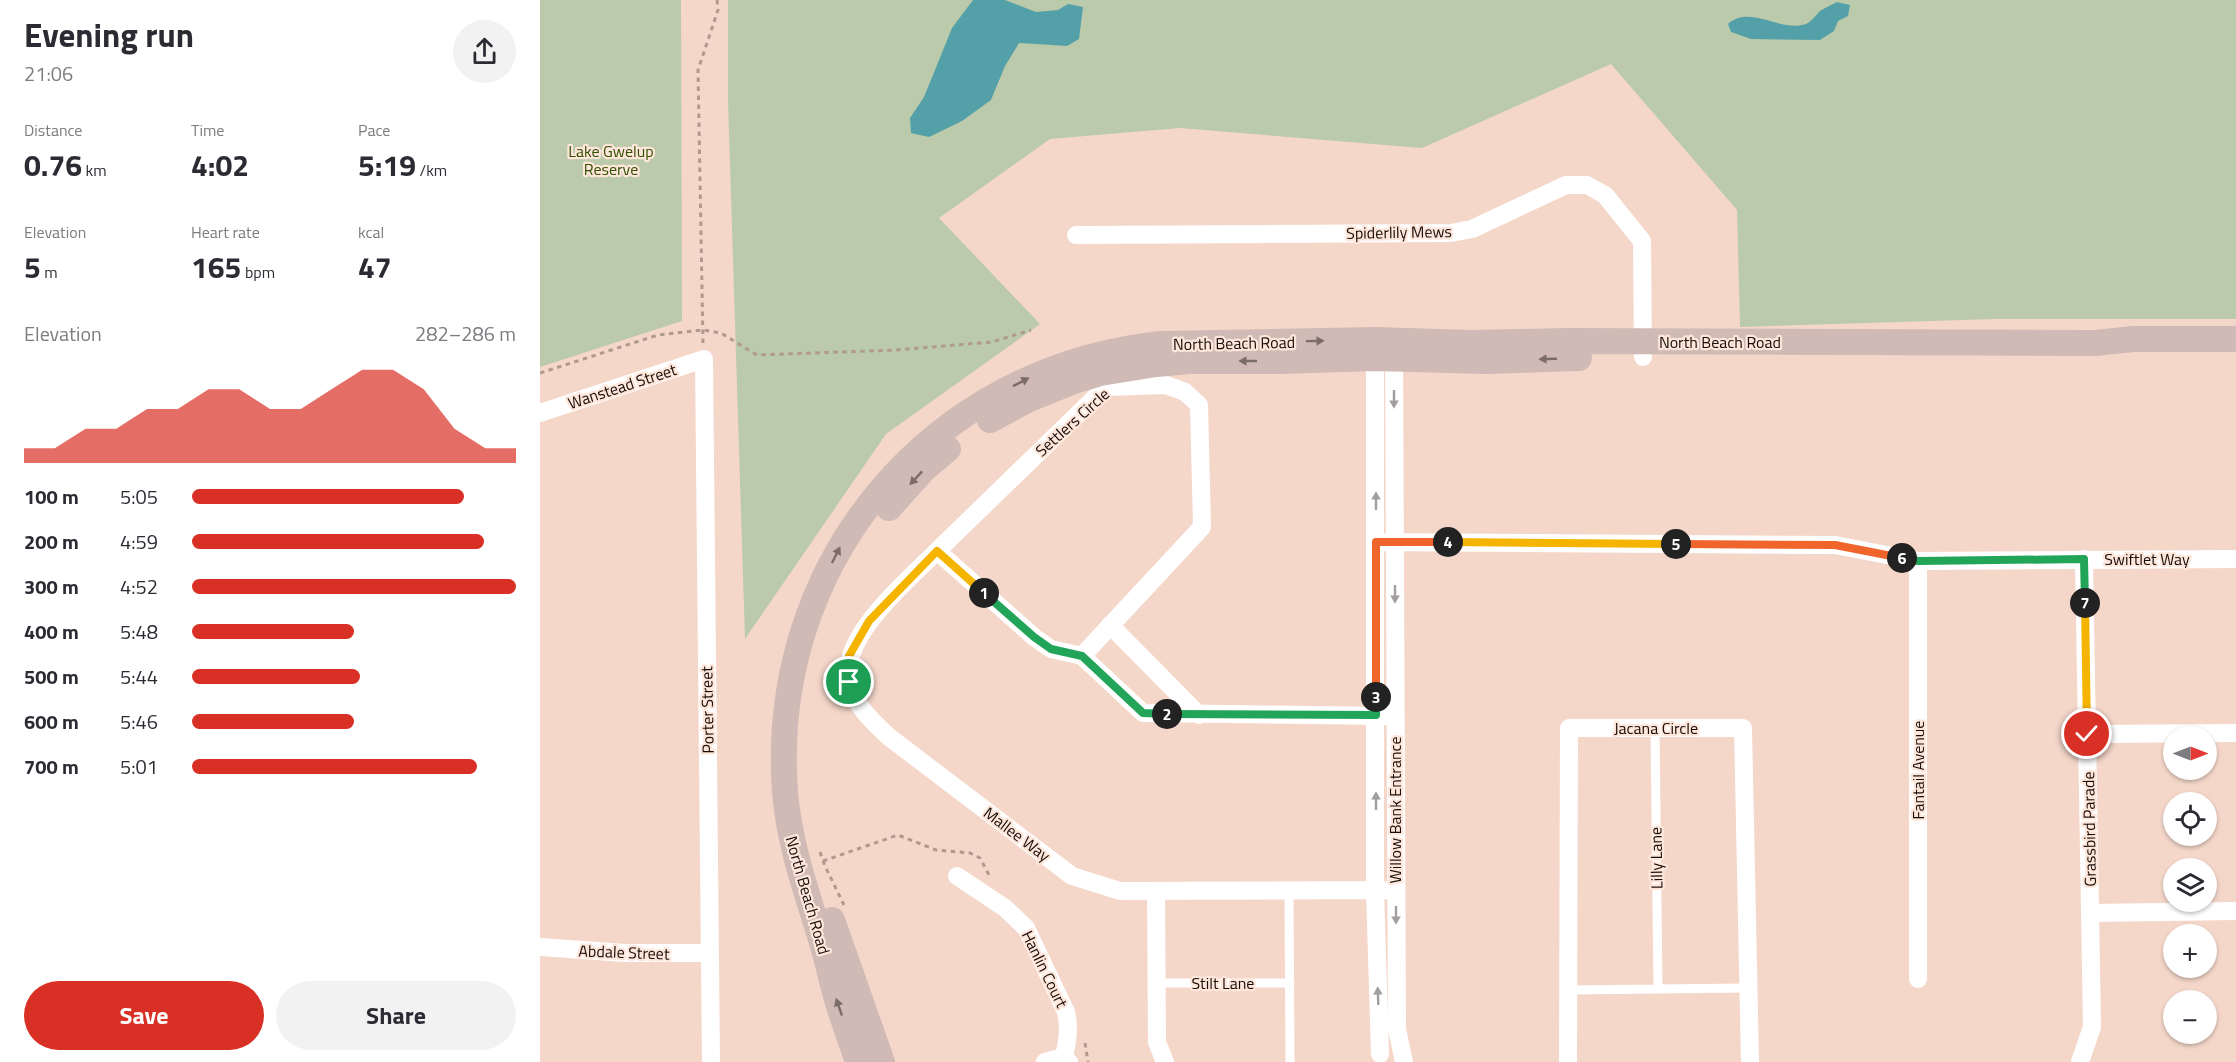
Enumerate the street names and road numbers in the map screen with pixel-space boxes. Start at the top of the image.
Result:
street label: Spiderlily Mews [1346,219,1452,245]
street label: North Beach Road [1173,330,1295,356]
street label: North Beach Road [1659,330,1781,354]
street label: Wanstead Street [565,357,680,415]
street label: Settlers Circle [1030,382,1114,462]
street label: Swiftlet Way [2104,547,2190,571]
street label: Porter Street [694,666,720,754]
street label: Jacana Circle [1614,716,1698,740]
street label: Fantail Avenue [1906,721,1930,819]
street label: Willow Bank Entrance [1383,737,1407,883]
street label: Grassbird Parade [2076,771,2102,887]
street label: Mallee Way [979,801,1056,867]
street label: Lilly Lane [1643,827,1669,889]
street label: North Beach Road [780,833,836,957]
street label: Hanlin Court [1016,926,1074,1012]
street label: Abdale Street [578,938,670,966]
street label: Stilt Lane [1192,971,1254,995]

